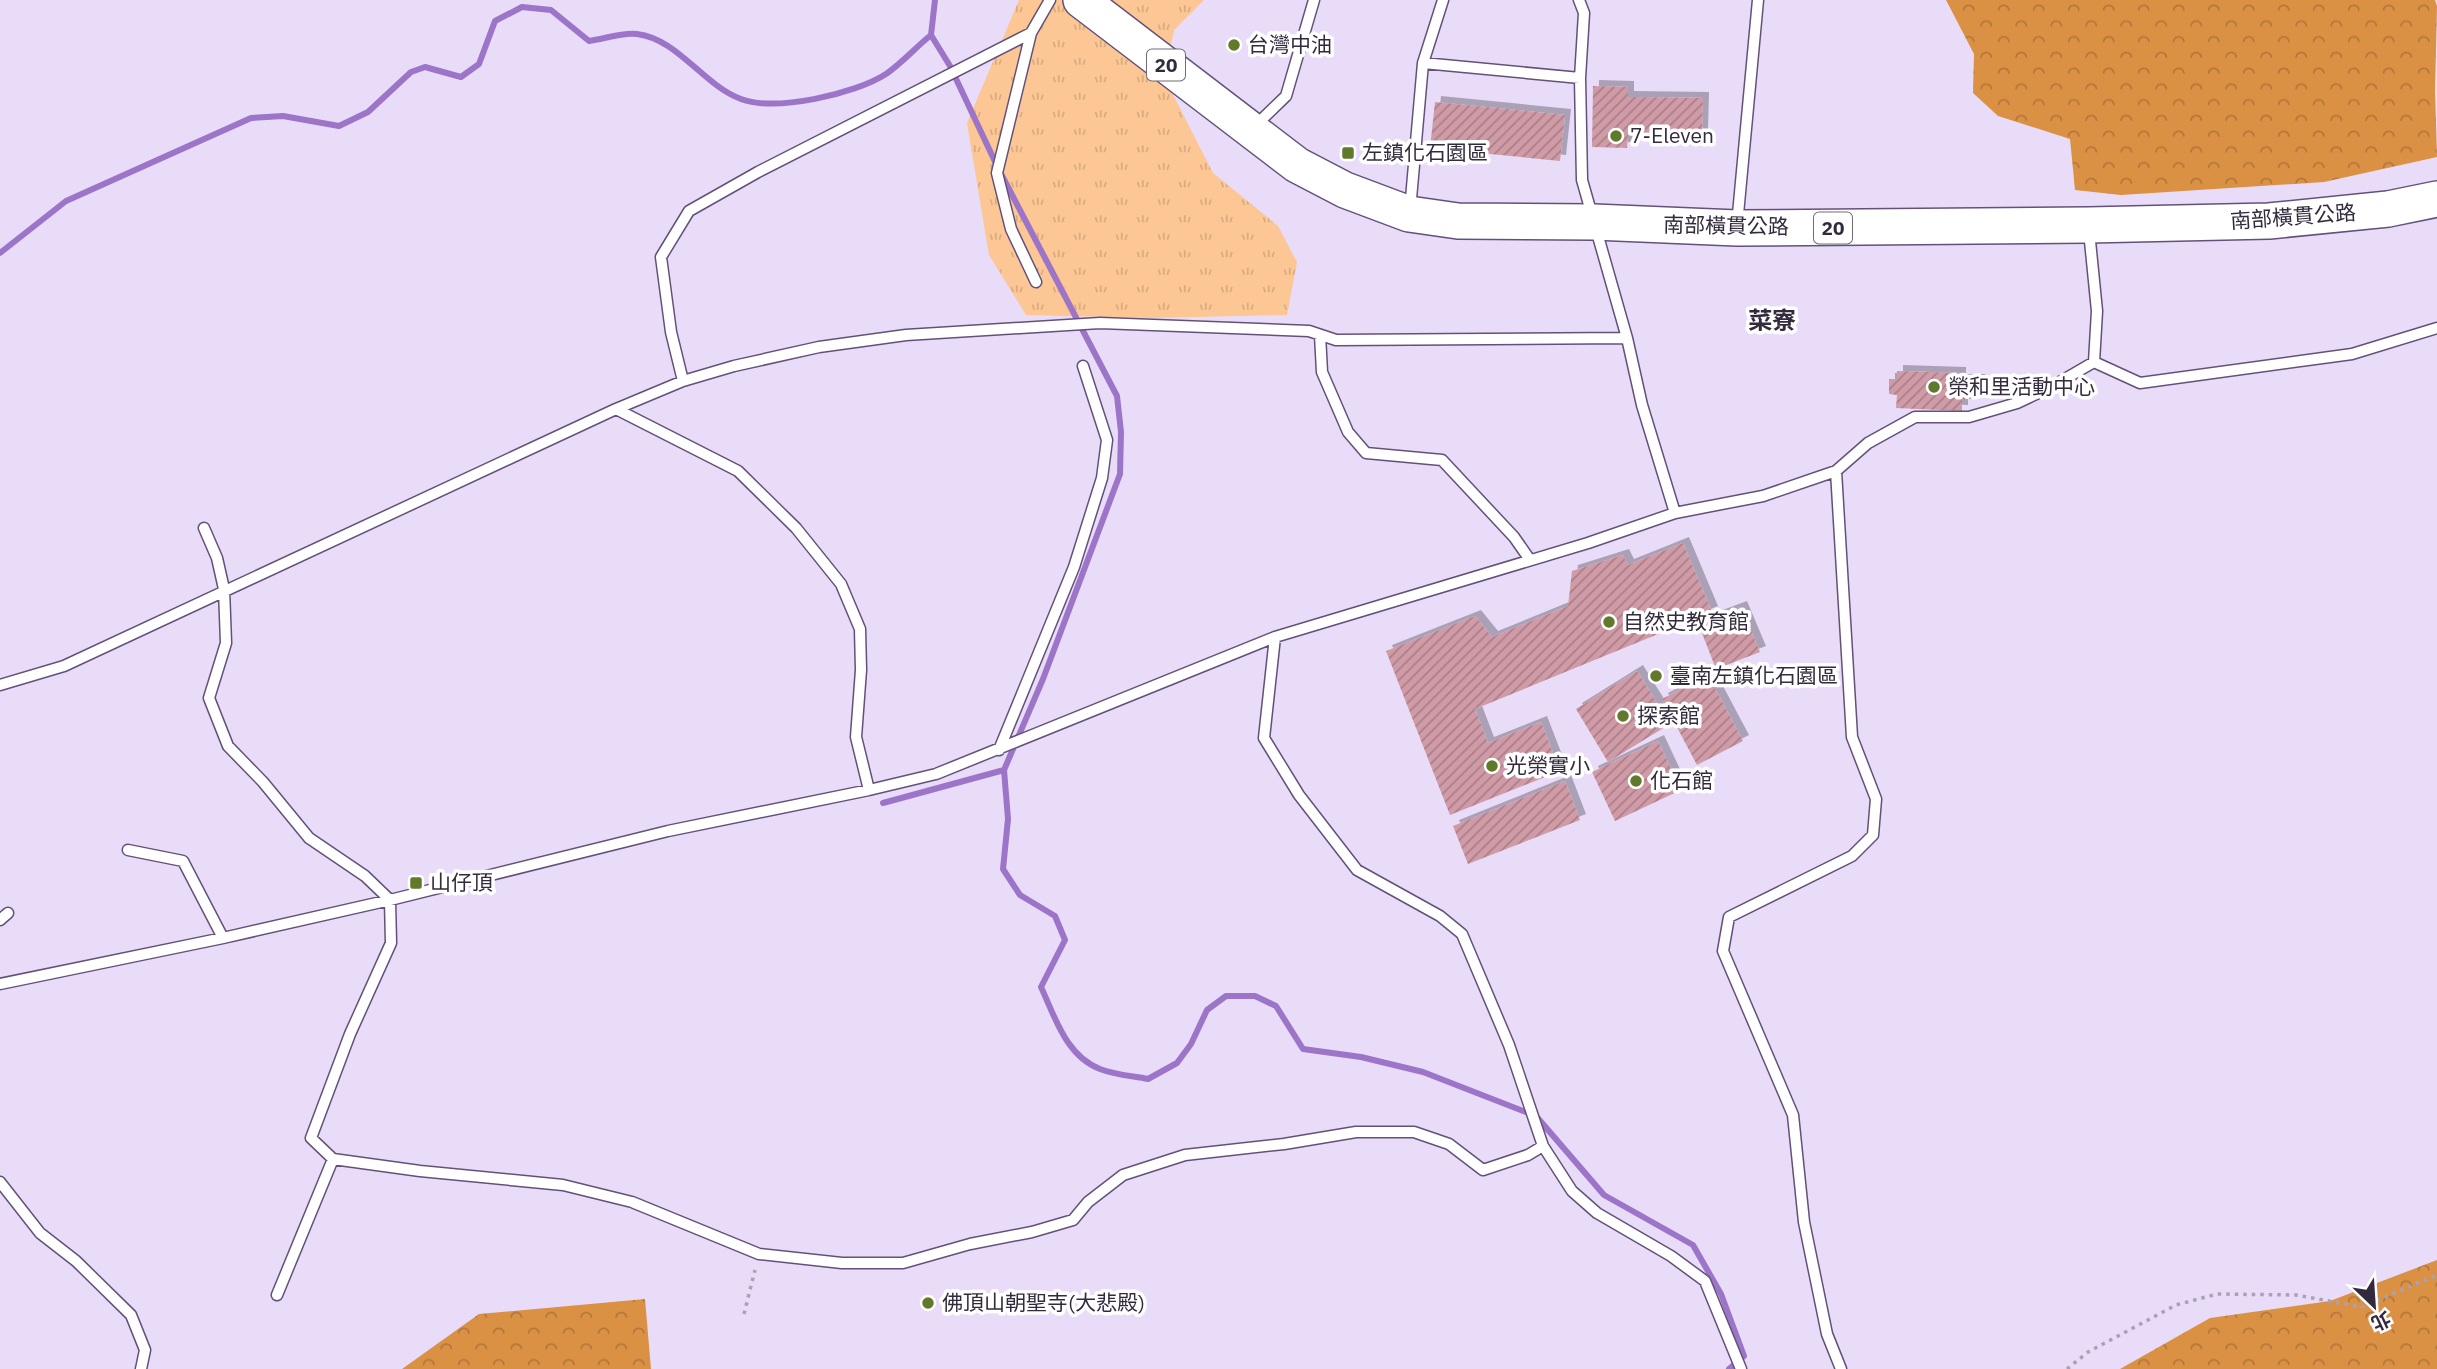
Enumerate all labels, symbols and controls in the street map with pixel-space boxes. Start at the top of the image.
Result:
place label: 台灣中油 [1248,30,1332,58]
marker: 台灣中油 [1226,37,1242,53]
road number: 20 [1147,50,1185,80]
place label: 7-Eleven [1630,121,1714,149]
marker: 7-Eleven [1608,128,1624,144]
place label: 左鎮化石園區 [1362,138,1488,166]
marker: 左鎮化石園區 [1340,145,1356,161]
street label: 南部橫貫公路 [2229,198,2357,234]
street label: 南部橫貫公路 [1663,210,1789,240]
road number: 20 [1814,212,1852,244]
district label: 菜寮 [1748,304,1796,336]
place label: 榮和里活動中心 [1948,372,2095,400]
marker: 榮和里活動中心 [1926,379,1942,395]
place label: 自然史教育館 [1623,607,1749,635]
marker: 自然史教育館 [1601,614,1617,630]
place label: 臺南左鎮化石園區 [1670,661,1838,689]
marker: 臺南左鎮化石園區 [1648,668,1664,684]
place label: 探索館 [1637,701,1700,729]
marker: 探索館 [1615,708,1631,724]
place label: 光榮實小 [1506,751,1590,779]
marker: 光榮實小 [1484,758,1500,774]
place label: 化石館 [1650,766,1713,794]
marker: 化石館 [1628,773,1644,789]
place label: 山仔頂 [430,868,493,896]
marker: 山仔頂 [408,875,424,891]
north arrow [2339,1271,2409,1341]
place label: 佛頂山朝聖寺(大悲殿) [942,1288,1145,1316]
marker: 佛頂山朝聖寺(大悲殿) [920,1295,936,1311]
text: 北 [2367,1307,2395,1336]

